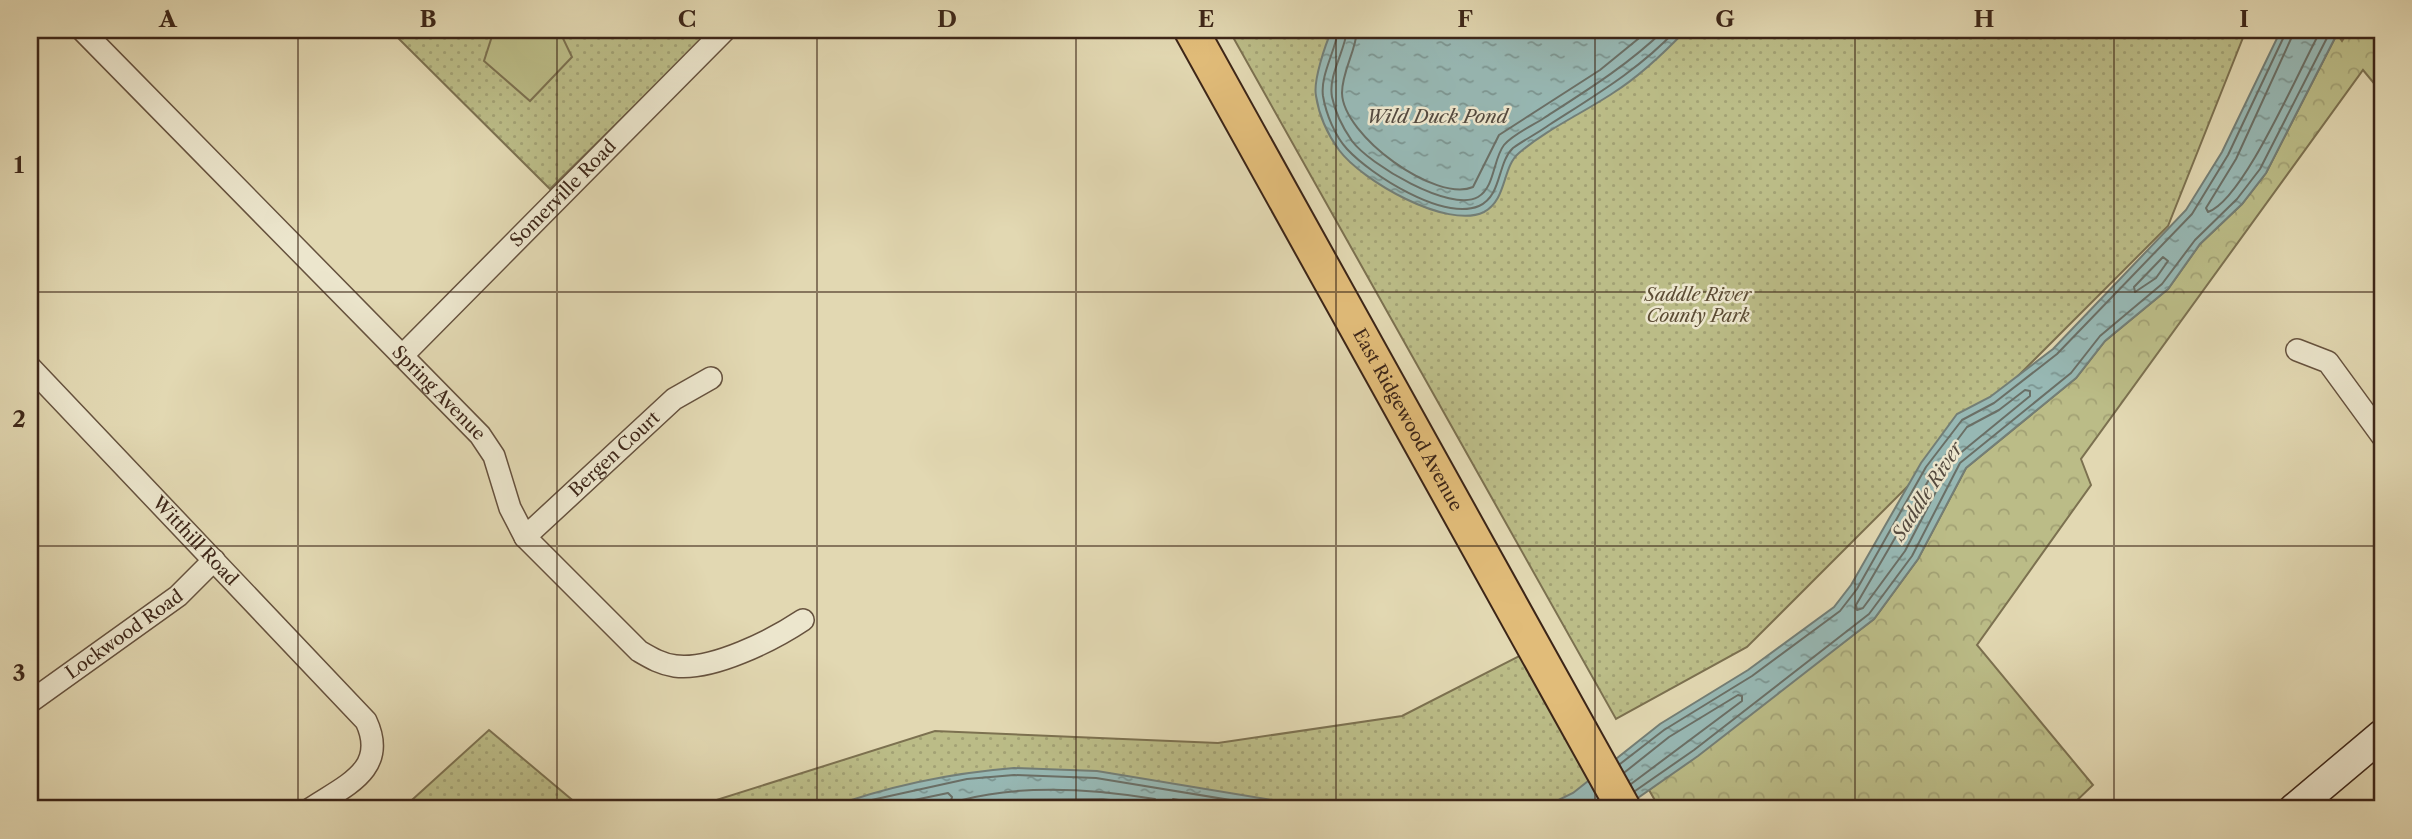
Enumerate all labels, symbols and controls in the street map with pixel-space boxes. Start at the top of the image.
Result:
text: A [158,5,178,33]
text: B [419,5,437,33]
text: C [678,5,696,33]
text: D [937,5,957,33]
text: E [1198,5,1214,33]
text: F [1457,5,1473,33]
text: G [1715,5,1735,33]
text: H [1974,5,1995,33]
text: I [2239,5,2249,33]
water label: Wild Duck Pond [1366,105,1509,128]
street label: Somerville Road [506,135,621,251]
text: 1 [14,151,25,179]
park label: Saddle River County Park [1644,284,1753,327]
street label: East Ridgewood Avenue [1348,325,1467,515]
street label: Spring Avenue [388,341,490,445]
text: 2 [12,405,26,433]
street label: Bergen Court [565,406,665,502]
water label: Saddle River [1887,437,1968,546]
street label: Witthill Road [147,491,243,590]
street label: Lockwood Road [61,585,187,684]
text: 3 [13,659,26,687]

